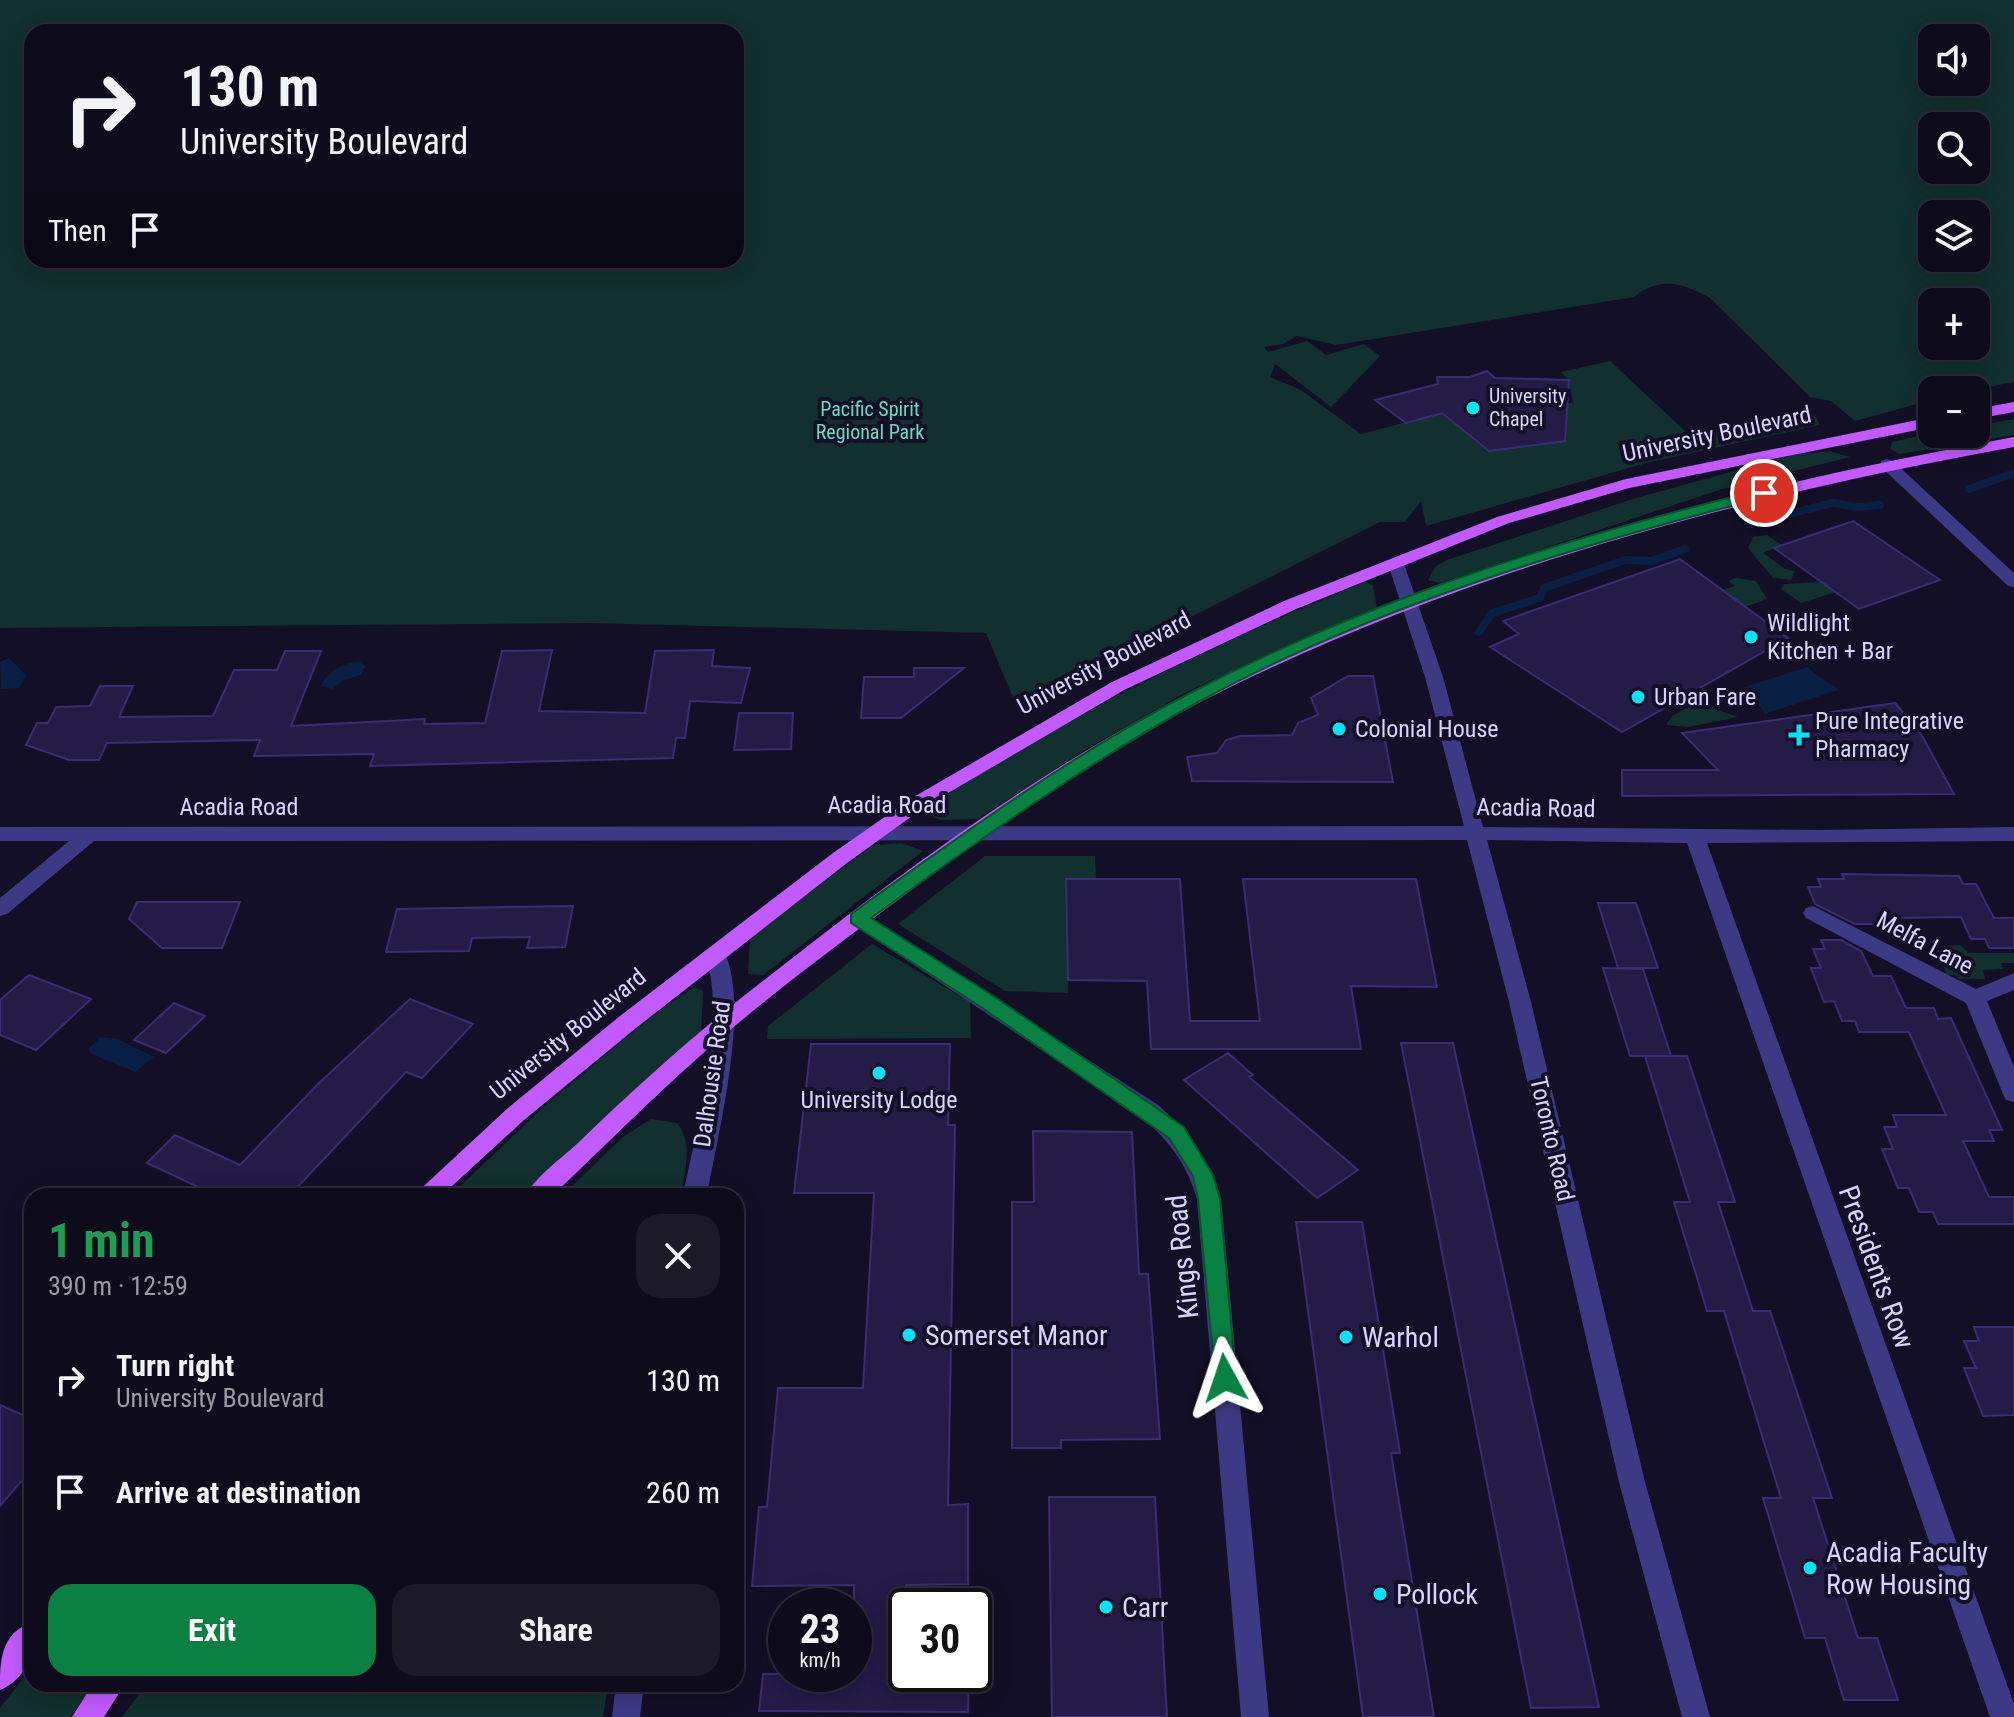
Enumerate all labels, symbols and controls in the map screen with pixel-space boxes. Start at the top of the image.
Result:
map controls [1918,24,1990,448]
button: sound [1918,24,1990,96]
text: 130 m [180,54,319,120]
icon: right [48,56,152,160]
button: search [1918,112,1990,184]
text: University Boulevard [180,121,468,163]
button: layers [1918,200,1990,272]
icon: arrive [123,208,167,252]
text: Then [48,213,107,248]
button: + [1918,288,1990,360]
button: − [1918,376,1990,448]
place label: University Chapel [1489,384,1566,431]
park label: Pacific Spirit Regional Park [816,397,924,444]
marker: University Chapel [1464,399,1482,417]
street label: University Boulevard [1620,400,1814,468]
pin [1730,459,1798,527]
icon: arrive [1742,471,1786,515]
street label: University Boulevard [1013,606,1195,720]
place label: Wildlight Kitchen + Bar [1767,609,1893,665]
marker: Wildlight Kitchen + Bar [1742,628,1760,646]
place label: Urban Fare [1654,683,1756,711]
marker: Urban Fare [1629,688,1647,706]
place label: Pure Integrative Pharmacy [1815,707,1964,763]
place label: Colonial House [1355,715,1499,743]
marker: Colonial House [1330,720,1348,738]
marker: Pure Integrative Pharmacy [1790,726,1808,744]
street label: Acadia Road [827,791,947,819]
street label: Acadia Road [179,793,299,821]
street label: Acadia Road [1476,793,1596,823]
street label: Melfa Lane [1872,906,1978,980]
street label: University Boulevard [484,963,652,1105]
street label: Dalhousie Road [688,999,736,1149]
marker: University Lodge [870,1064,888,1082]
street label: Toronto Road [1524,1074,1580,1204]
place label: University Lodge [801,1086,957,1114]
street label: Presidents Row [1832,1181,1921,1353]
street label: Kings Road [1160,1193,1205,1321]
text: 1 min [48,1212,155,1269]
button: close [636,1214,720,1298]
text: 390 m · 12:59 [48,1271,188,1301]
place label: Somerset Manor [925,1319,1108,1352]
place label: Warhol [1362,1321,1439,1354]
marker: Somerset Manor [900,1326,918,1344]
marker: Warhol [1337,1328,1355,1346]
position arrow [1183,1336,1267,1420]
text: Turn right [116,1348,234,1383]
icon: right [48,1358,92,1402]
text: 130 m [646,1363,720,1398]
text: University Boulevard [116,1383,324,1413]
icon: arrive [48,1470,92,1514]
text: Arrive at destination [116,1475,361,1510]
text: 260 m [646,1475,720,1510]
place label: Acadia Faculty Row Housing [1826,1536,1988,1601]
marker: Acadia Faculty Row Housing [1801,1559,1819,1577]
place label: Pollock [1396,1578,1478,1611]
button: Exit [48,1584,376,1676]
button: Share [392,1584,720,1676]
marker: Pollock [1371,1585,1389,1603]
speed limit sign: 30 [888,1588,992,1692]
place label: Carr [1122,1591,1168,1624]
marker: Carr [1097,1598,1115,1616]
text: 23 [800,1606,840,1653]
text: km/h [799,1648,841,1672]

